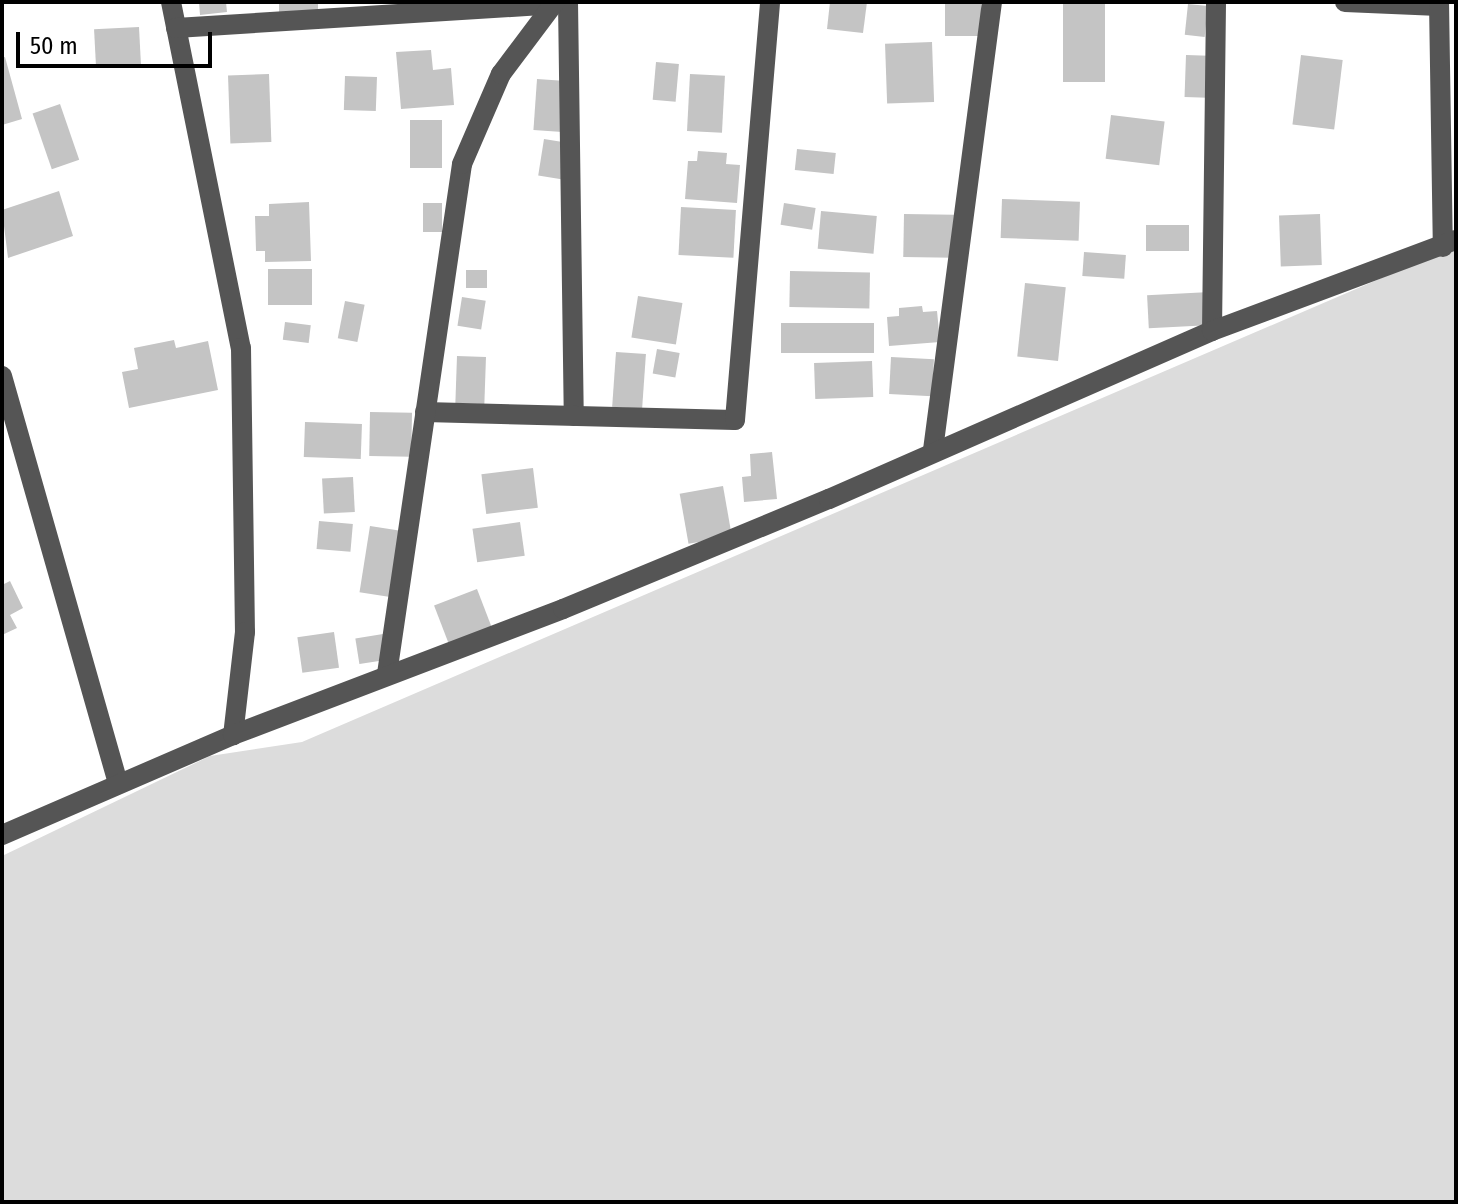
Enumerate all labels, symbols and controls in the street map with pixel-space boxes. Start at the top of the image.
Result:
scale bar [20,16,216,66]
text: 50 m [30,32,78,60]

